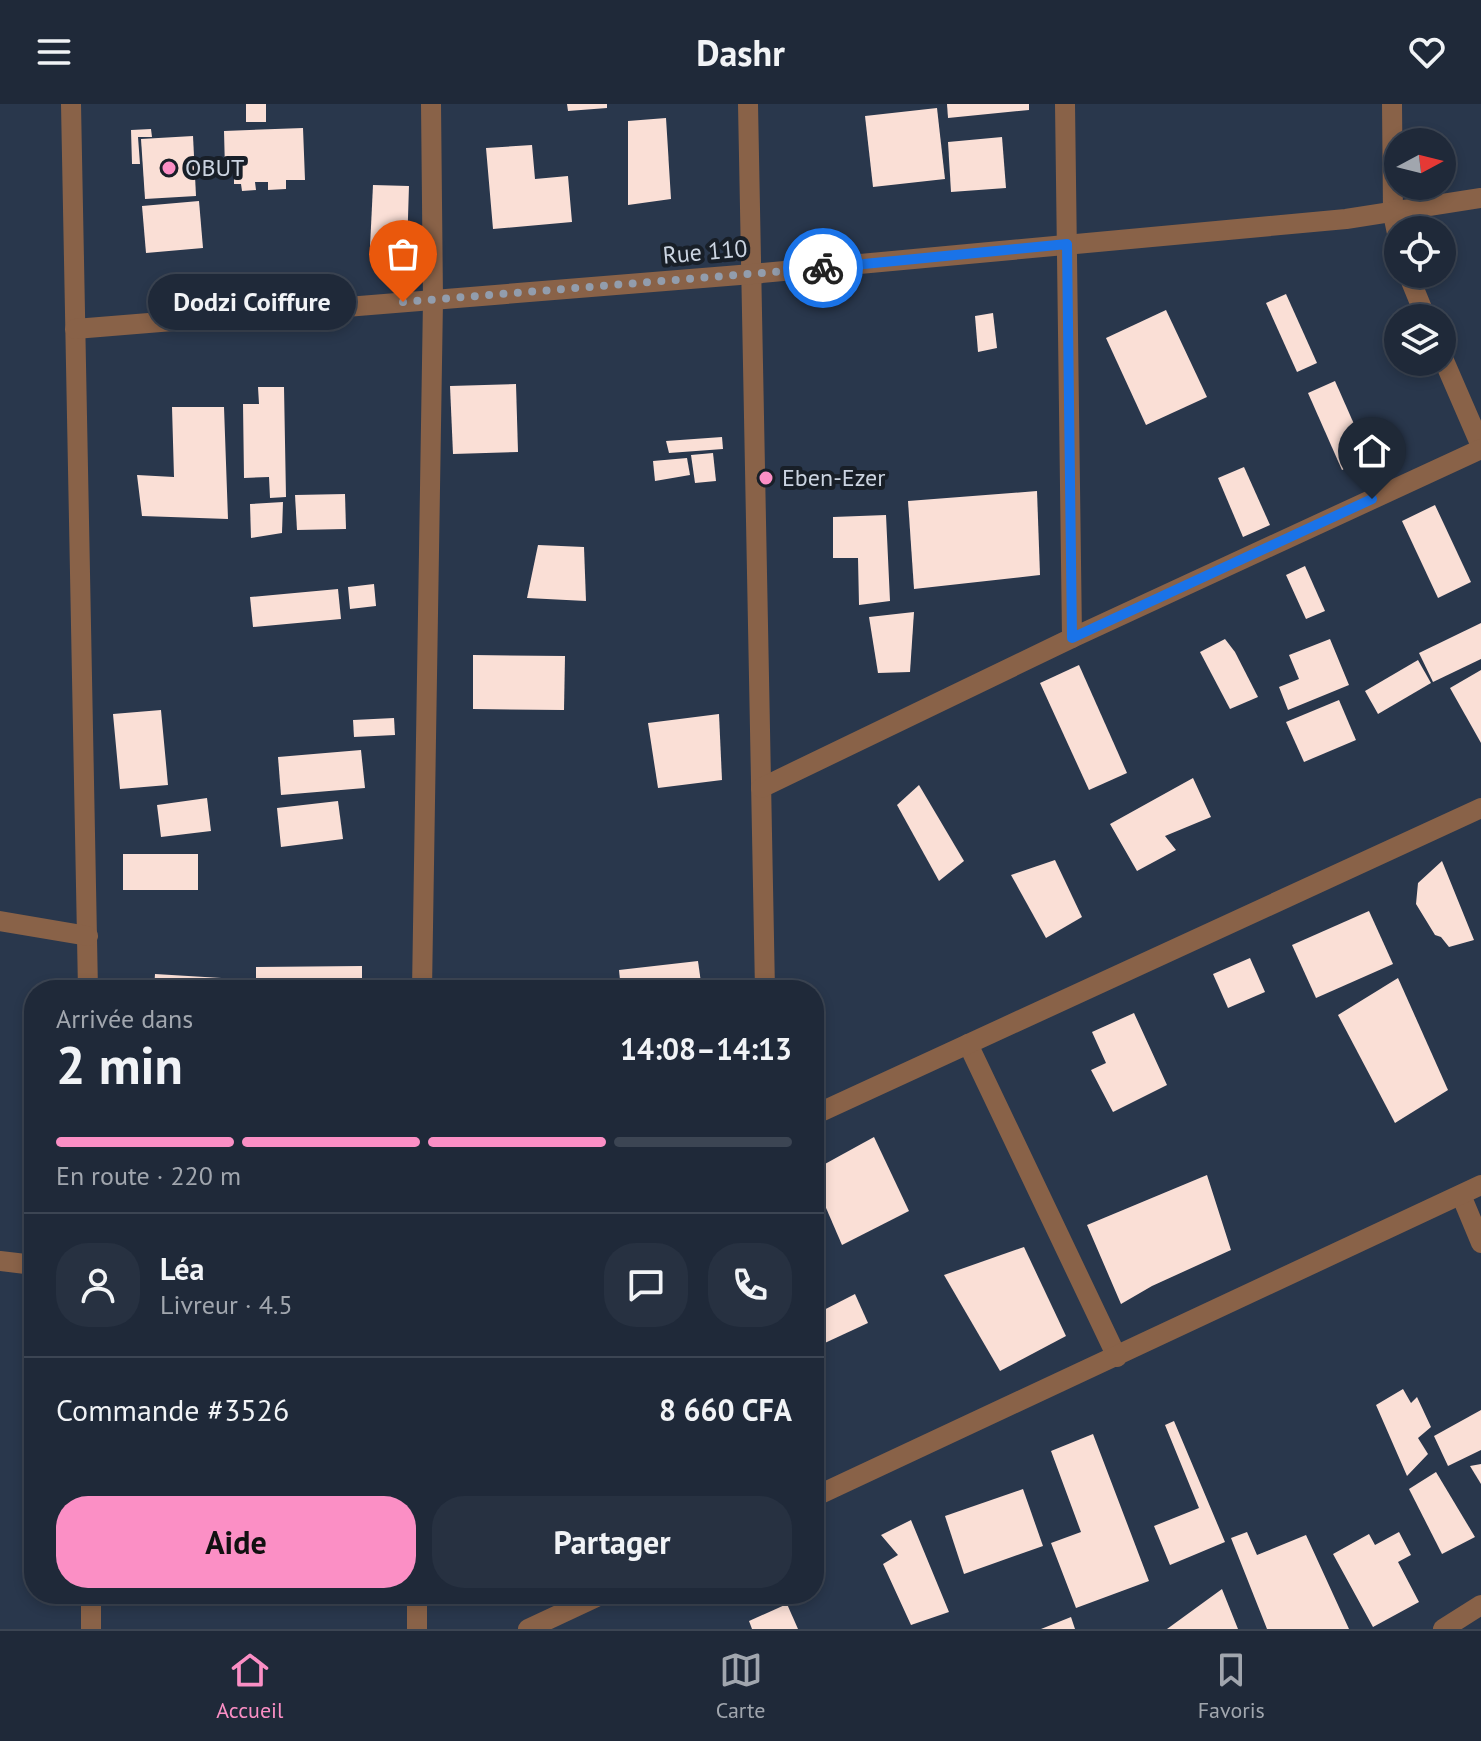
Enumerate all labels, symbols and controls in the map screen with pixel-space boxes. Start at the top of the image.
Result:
text: Dashr [696,29,785,76]
icon: menu [32,30,76,74]
icon: heart [1405,30,1449,74]
north arrow [1384,128,1456,200]
map controls [1384,128,1456,376]
place label: OBUT [185,152,244,183]
marker: OBUT [160,159,178,177]
button: locate [1384,216,1456,288]
pin [369,220,437,302]
courier [783,228,863,308]
icon: bag [381,232,425,276]
street label: Rue 110 [661,232,749,271]
icon: bike [801,246,845,290]
callout: Dodzi Coiffure [147,274,355,330]
text: Dodzi Coiffure [173,285,331,318]
button: layers [1384,304,1456,376]
pin [1338,417,1406,499]
icon: home [1350,429,1394,473]
place label: Eben-Ezer [782,462,885,493]
marker: Eben-Ezer [757,469,775,487]
text: Arrivée dans [56,1002,193,1035]
text: 14:08–14:13 [620,1029,792,1068]
text: 2 min [56,1031,183,1098]
text: En route · 220 m [56,1159,241,1192]
button: person [56,1243,140,1327]
button: chat [604,1243,688,1327]
button: phone [708,1243,792,1327]
text: Léa [160,1249,205,1288]
text: Livreur · 4.5 [160,1288,293,1321]
text: Commande #3526 [56,1390,289,1429]
text: 8 660 CFA [659,1390,792,1429]
button: Aide [56,1496,416,1588]
button: Partager [432,1496,792,1588]
tab: Accueil [216,1648,283,1724]
tab: Carte [716,1648,765,1724]
tab: Favoris [1198,1648,1265,1724]

